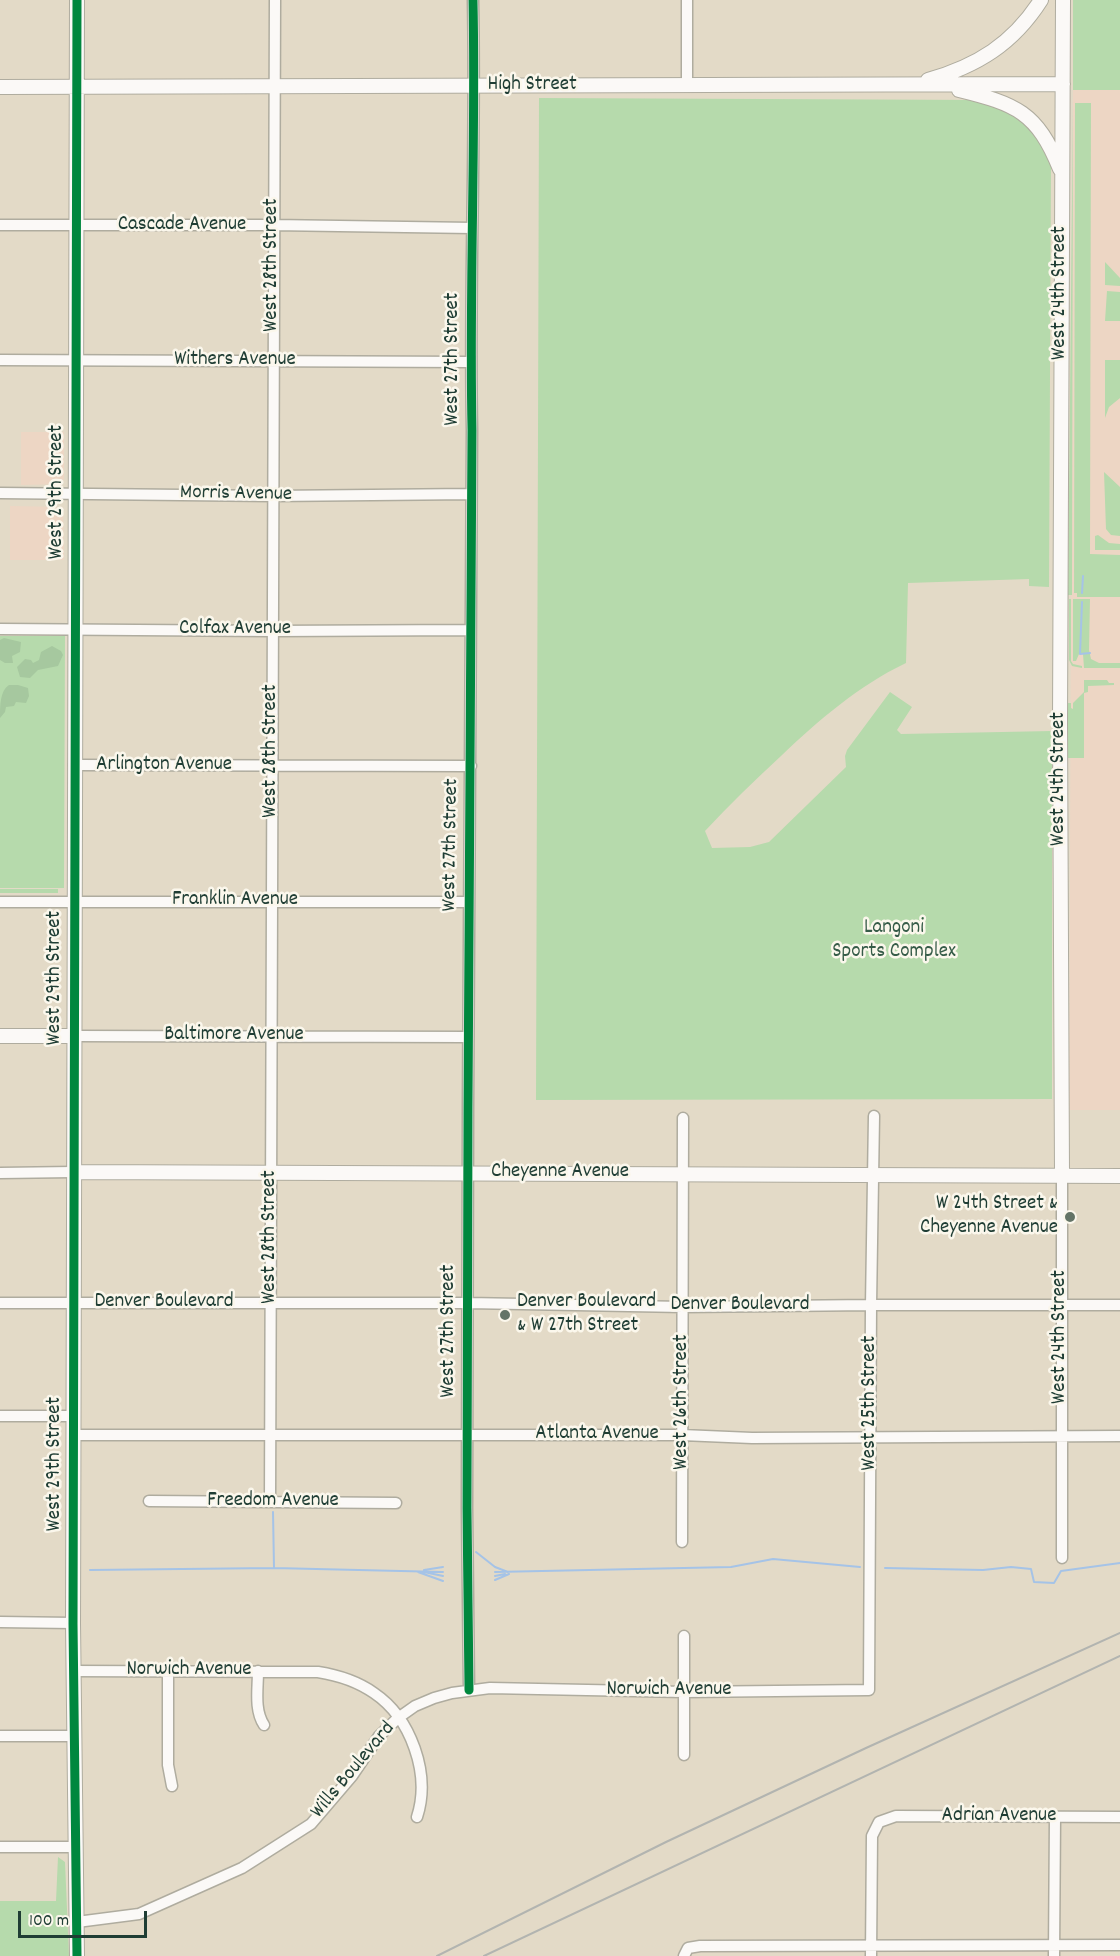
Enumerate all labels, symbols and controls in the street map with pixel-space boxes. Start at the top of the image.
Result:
street label: High Street [487,73,577,99]
street label: West 28th Street [260,198,286,332]
street label: Cascade Avenue [118,213,246,239]
street label: West 24th Street [1048,226,1074,360]
street label: West 27th Street [441,292,467,426]
street label: Withers Avenue [174,348,296,374]
street label: West 29th Street [45,425,71,559]
street label: Morris Avenue [180,481,292,509]
street label: Colfax Avenue [179,617,291,643]
street label: West 28th Street [259,684,285,818]
street label: West 24th Street [1047,712,1073,846]
street label: Arlington Avenue [96,753,232,779]
street label: West 27th Street [438,778,466,912]
street label: Franklin Avenue [172,888,298,914]
street label: West 29th Street [43,911,69,1045]
park label: Langoni Sports Complex [832,916,956,966]
street label: Baltimore Avenue [164,1023,304,1049]
street label: Cheyenne Avenue [491,1160,629,1186]
street label: West 28th Street [258,1170,284,1304]
place label: W 24th Street & Cheyenne Avenue [920,1192,1058,1242]
marker: W 24th Street & Cheyenne Avenue [1063,1210,1077,1224]
street label: West 27th Street [437,1264,463,1398]
street label: West 24th Street [1048,1270,1074,1404]
street label: Denver Boulevard [94,1290,234,1316]
place label: Denver Boulevard & W 27th Street [517,1290,656,1340]
street label: Denver Boulevard [670,1293,810,1319]
marker: Denver Boulevard & W 27th Street [498,1308,512,1322]
street label: West 26th Street [670,1334,696,1470]
street label: West 25th Street [858,1336,884,1470]
street label: West 29th Street [43,1397,69,1531]
street label: Atlanta Avenue [535,1422,659,1448]
street label: Freedom Avenue [207,1489,339,1515]
street label: Norwich Avenue [126,1658,252,1684]
street label: Norwich Avenue [606,1678,732,1704]
street label: Wills Boulevard [306,1718,402,1824]
street label: Adrian Avenue [942,1804,1056,1830]
scale bar [21,1899,150,1937]
text: 100 m [29,1909,69,1934]

